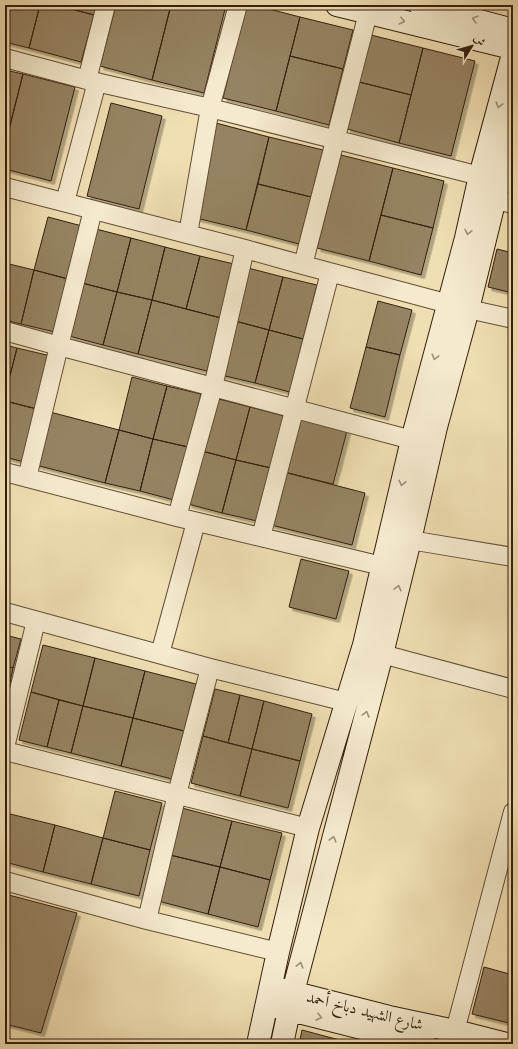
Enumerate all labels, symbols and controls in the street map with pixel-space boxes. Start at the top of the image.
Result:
one-way arrow [399,16,406,25]
one-way arrow [472,16,479,24]
north arrow [452,26,492,66]
text: ش [471,33,487,49]
one-way arrow [495,102,504,109]
one-way arrow [464,228,472,235]
one-way arrow [431,354,440,361]
one-way arrow [398,479,407,486]
one-way arrow [394,584,402,591]
one-way arrow [361,710,370,717]
one-way arrow [328,836,337,843]
one-way arrow [295,962,304,969]
street label: شارع الشهيد دباخ أحمد [303,985,426,1039]
one-way arrow [316,1013,322,1021]

